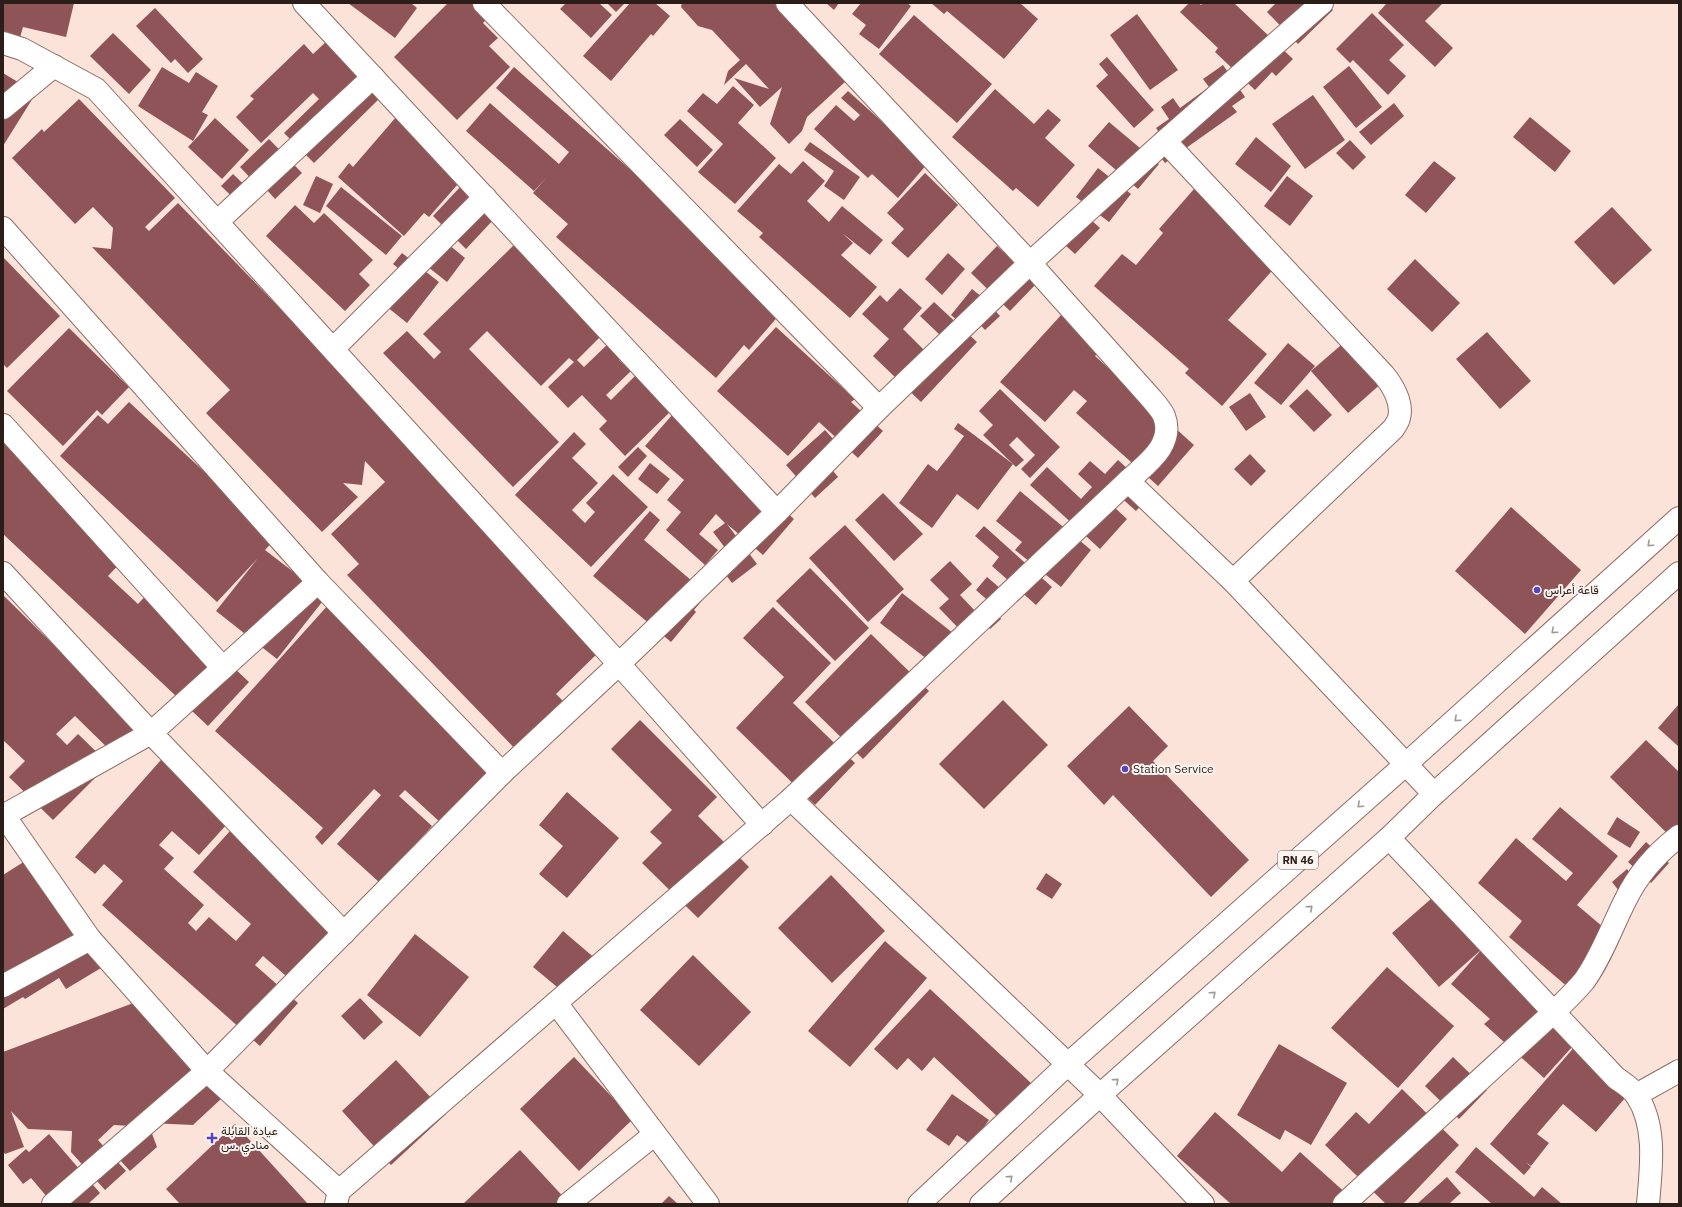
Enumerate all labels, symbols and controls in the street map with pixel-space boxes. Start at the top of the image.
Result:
one-way arrow [1647,540,1655,547]
place label: قاعة أعراس [1545,582,1599,598]
marker: قاعة أعراس [1532,585,1542,595]
one-way arrow [1551,627,1558,634]
one-way arrow [1454,714,1462,721]
place label: Station Service [1133,761,1214,776]
marker: Station Service [1120,764,1130,774]
one-way arrow [1357,801,1365,808]
road number: RN 46 [1278,851,1318,869]
one-way arrow [1306,906,1313,913]
one-way arrow [1208,992,1216,999]
one-way arrow [1111,1078,1119,1085]
place label: عيادة القابلة منادي .س [221,1123,278,1155]
marker: عيادة القابلة منادي .س [206,1132,218,1144]
one-way arrow [1005,1175,1012,1182]

